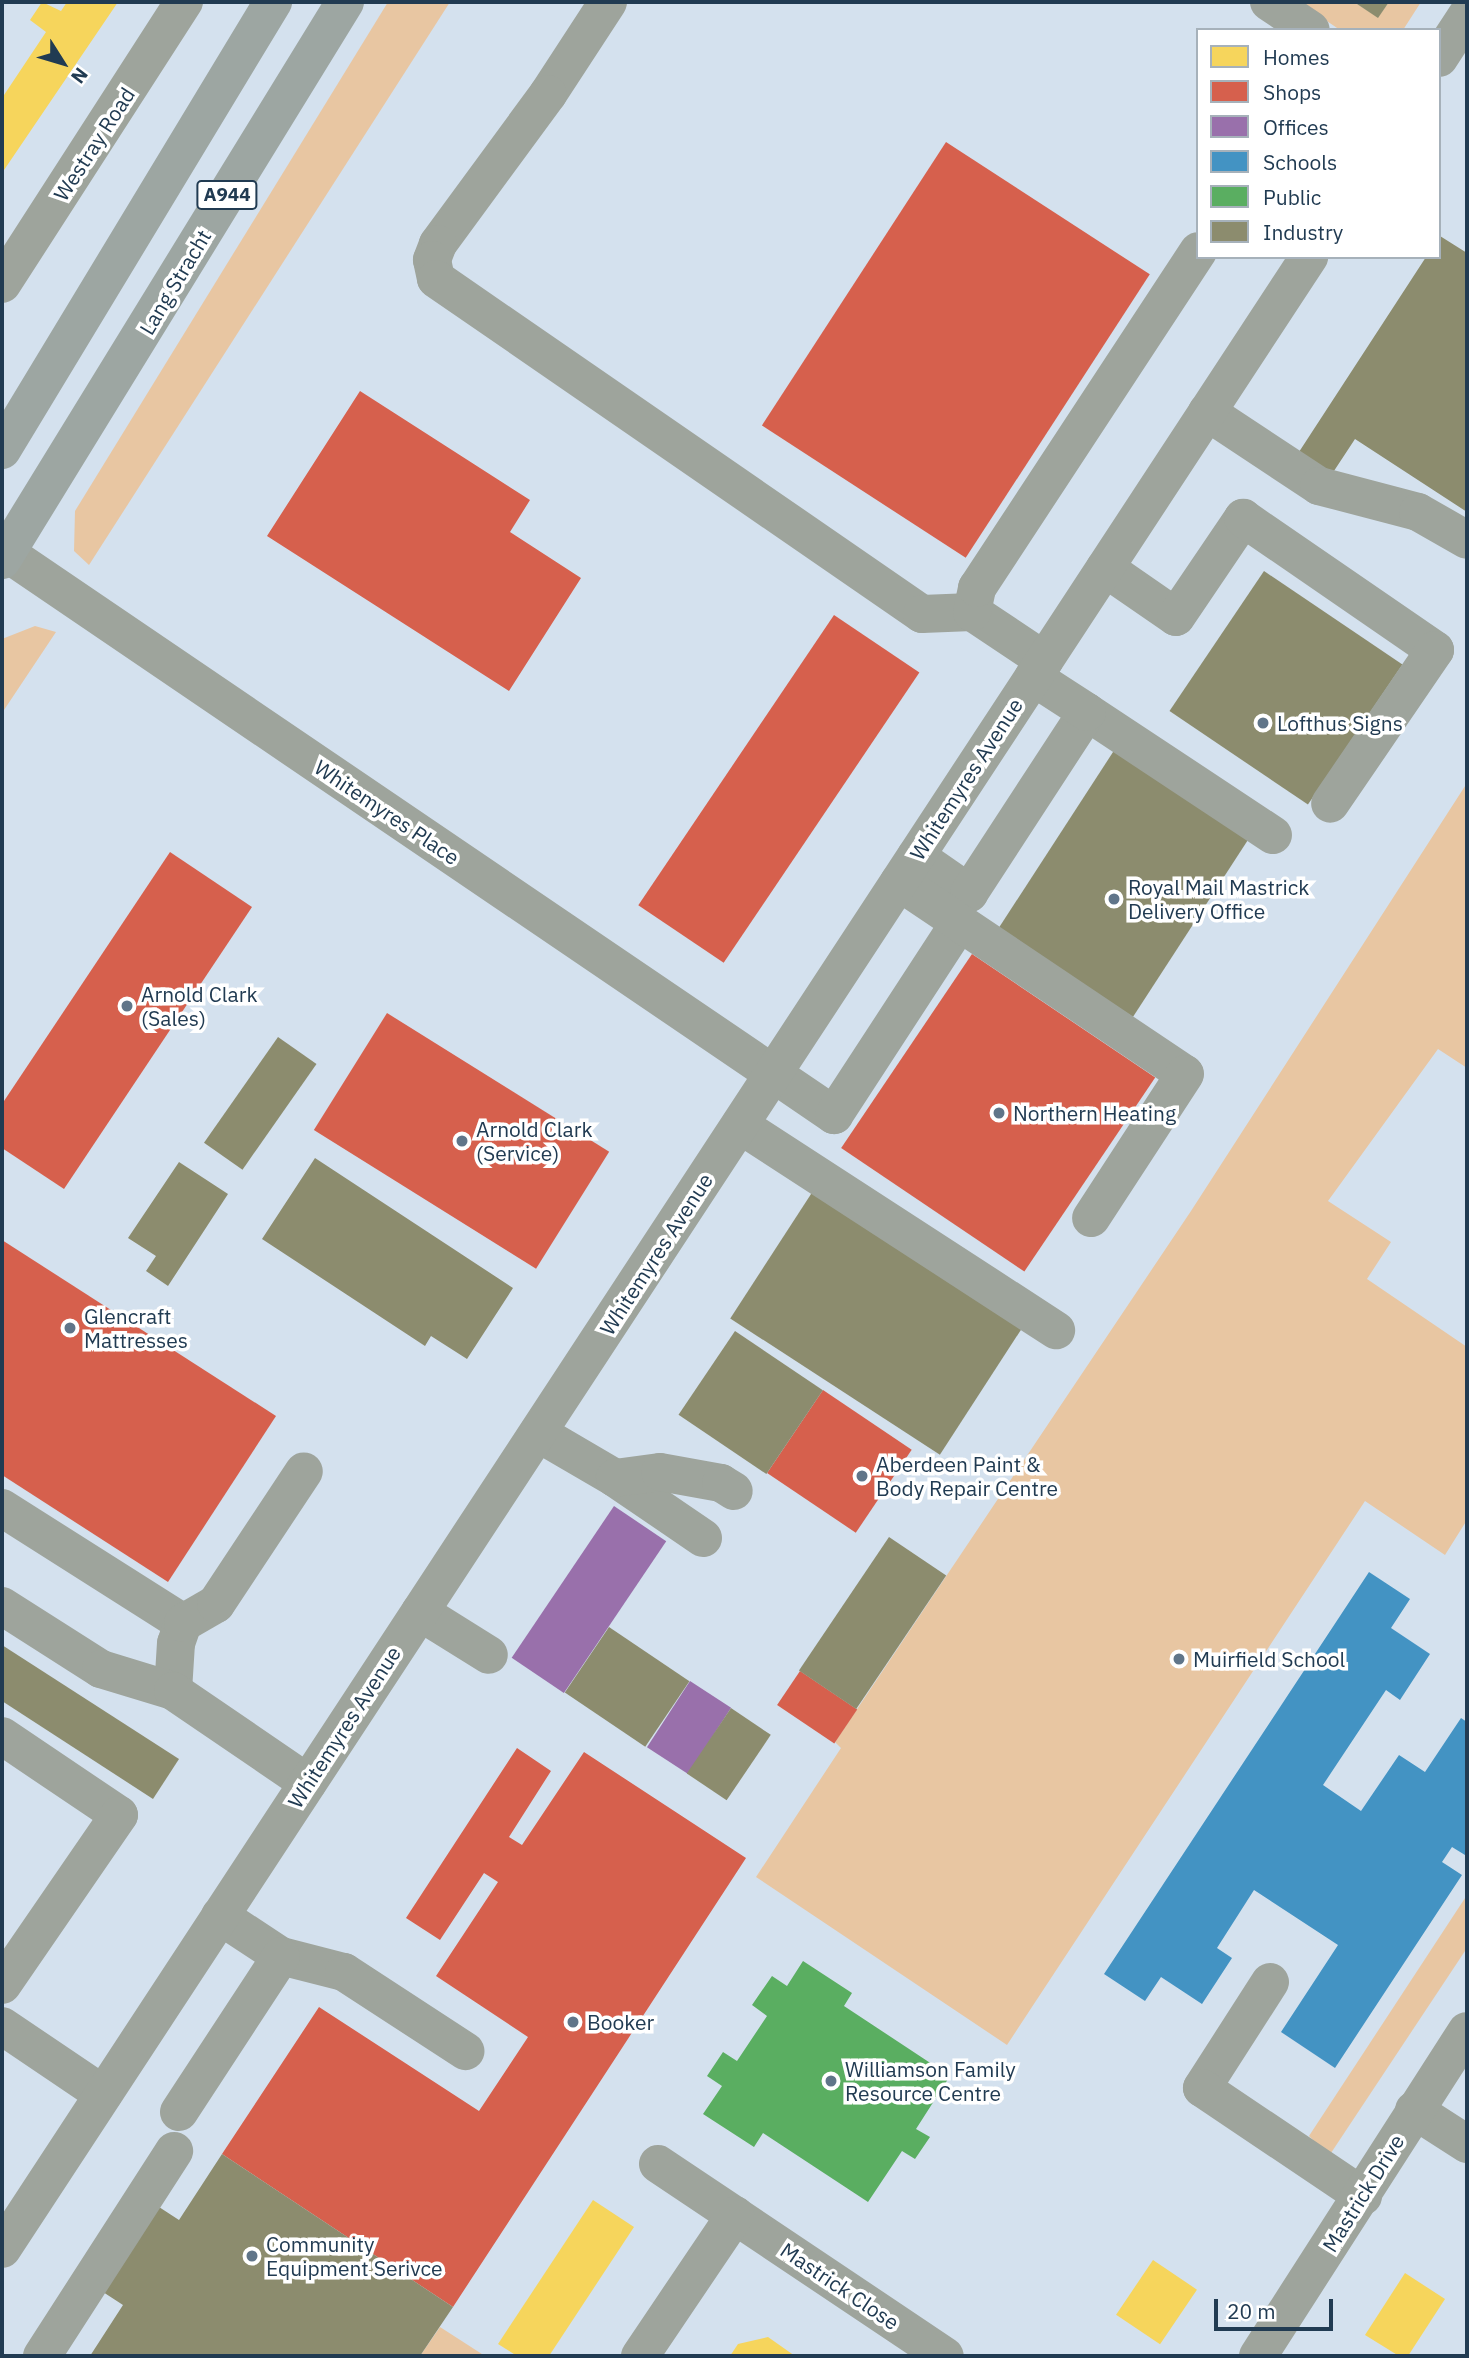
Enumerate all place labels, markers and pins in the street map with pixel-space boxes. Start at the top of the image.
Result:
place label: Lofthus Signs [1277,710,1403,736]
marker: Lofthus Signs [1255,715,1271,731]
place label: Royal Mail Mastrick Delivery Office [1128,874,1309,924]
marker: Royal Mail Mastrick Delivery Office [1106,891,1122,907]
place label: Arnold Clark (Sales) [141,981,257,1031]
marker: Arnold Clark (Sales) [119,998,135,1014]
place label: Northern Heating [1013,1100,1176,1126]
marker: Northern Heating [991,1105,1007,1121]
place label: Arnold Clark (Service) [476,1116,592,1166]
marker: Arnold Clark (Service) [454,1133,470,1149]
place label: Glencraft Mattresses [84,1303,188,1353]
marker: Glencraft Mattresses [62,1320,78,1336]
place label: Aberdeen Paint & Body Repair Centre [876,1451,1058,1501]
marker: Aberdeen Paint & Body Repair Centre [854,1468,870,1484]
place label: Muirfield School [1193,1646,1345,1672]
marker: Muirfield School [1171,1651,1187,1667]
place label: Booker [587,2009,654,2035]
marker: Booker [565,2014,581,2030]
place label: Williamson Family Resource Centre [845,2056,1016,2106]
marker: Williamson Family Resource Centre [823,2073,839,2089]
place label: Community Equipment Serivce [266,2231,443,2281]
marker: Community Equipment Serivce [244,2248,260,2264]

